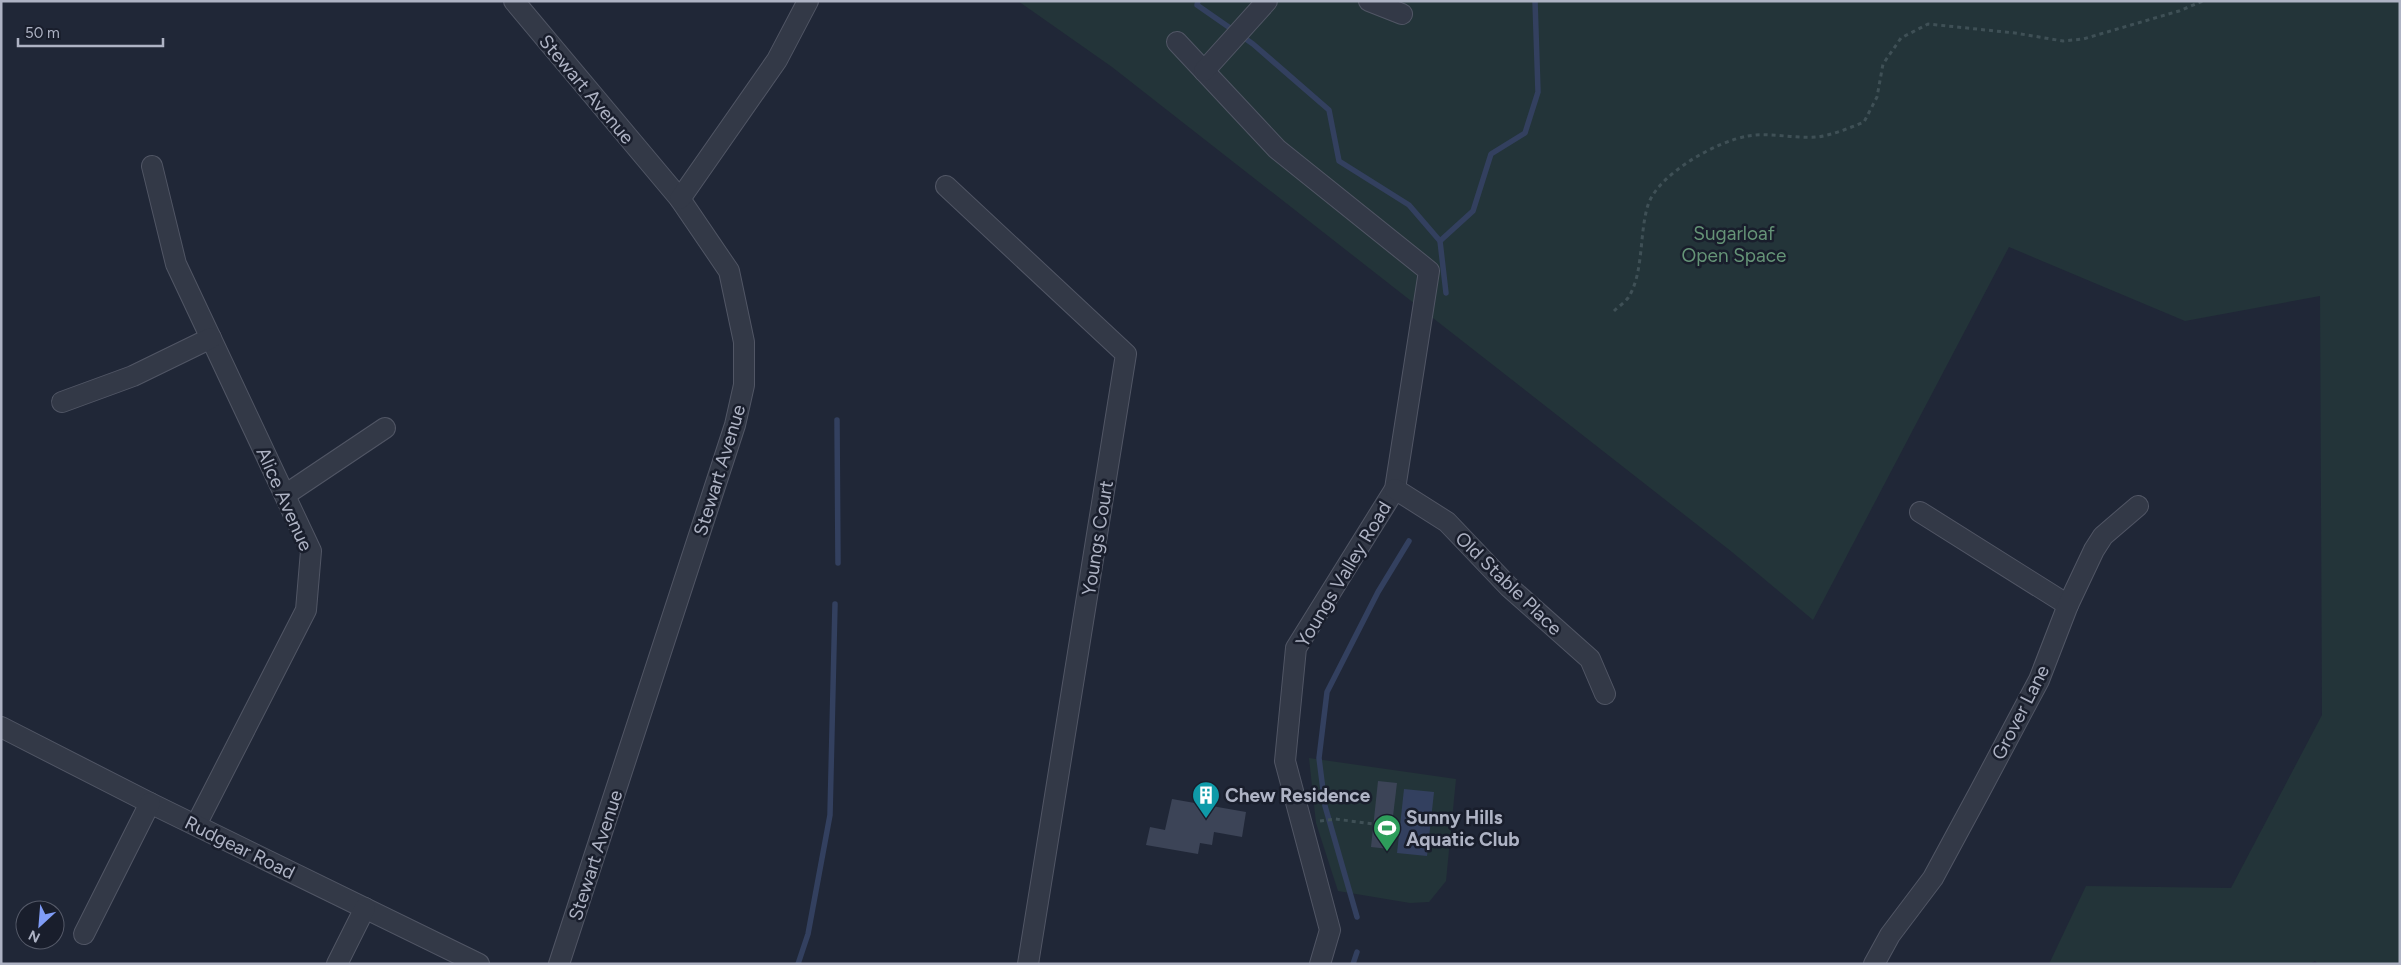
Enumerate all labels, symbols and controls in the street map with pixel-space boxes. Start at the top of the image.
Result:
scale bar [18,15,162,47]
text: 50 m [25,24,60,42]
street label: Stewart Avenue [534,30,639,149]
park label: Sugarloaf Open Space [1682,222,1786,267]
street label: Stewart Avenue [689,402,750,538]
street label: Alice Avenue [251,444,318,555]
street label: Youngs Court [1077,479,1118,597]
street label: Youngs Valley Road [1291,497,1396,651]
street label: Old Stable Place [1451,527,1567,640]
street label: Grover Lane [1987,661,2054,763]
building icon: Chew Residence [1191,780,1221,819]
place label: Chew Residence [1225,784,1371,807]
street label: Stewart Avenue [564,787,627,923]
place label: Sunny Hills Aquatic Club [1406,806,1520,851]
street label: Rudgear Road [181,811,299,884]
sports icon: Sunny Hills Aquatic Club [1372,813,1402,852]
north arrow [15,900,65,950]
text: N [26,926,43,946]

